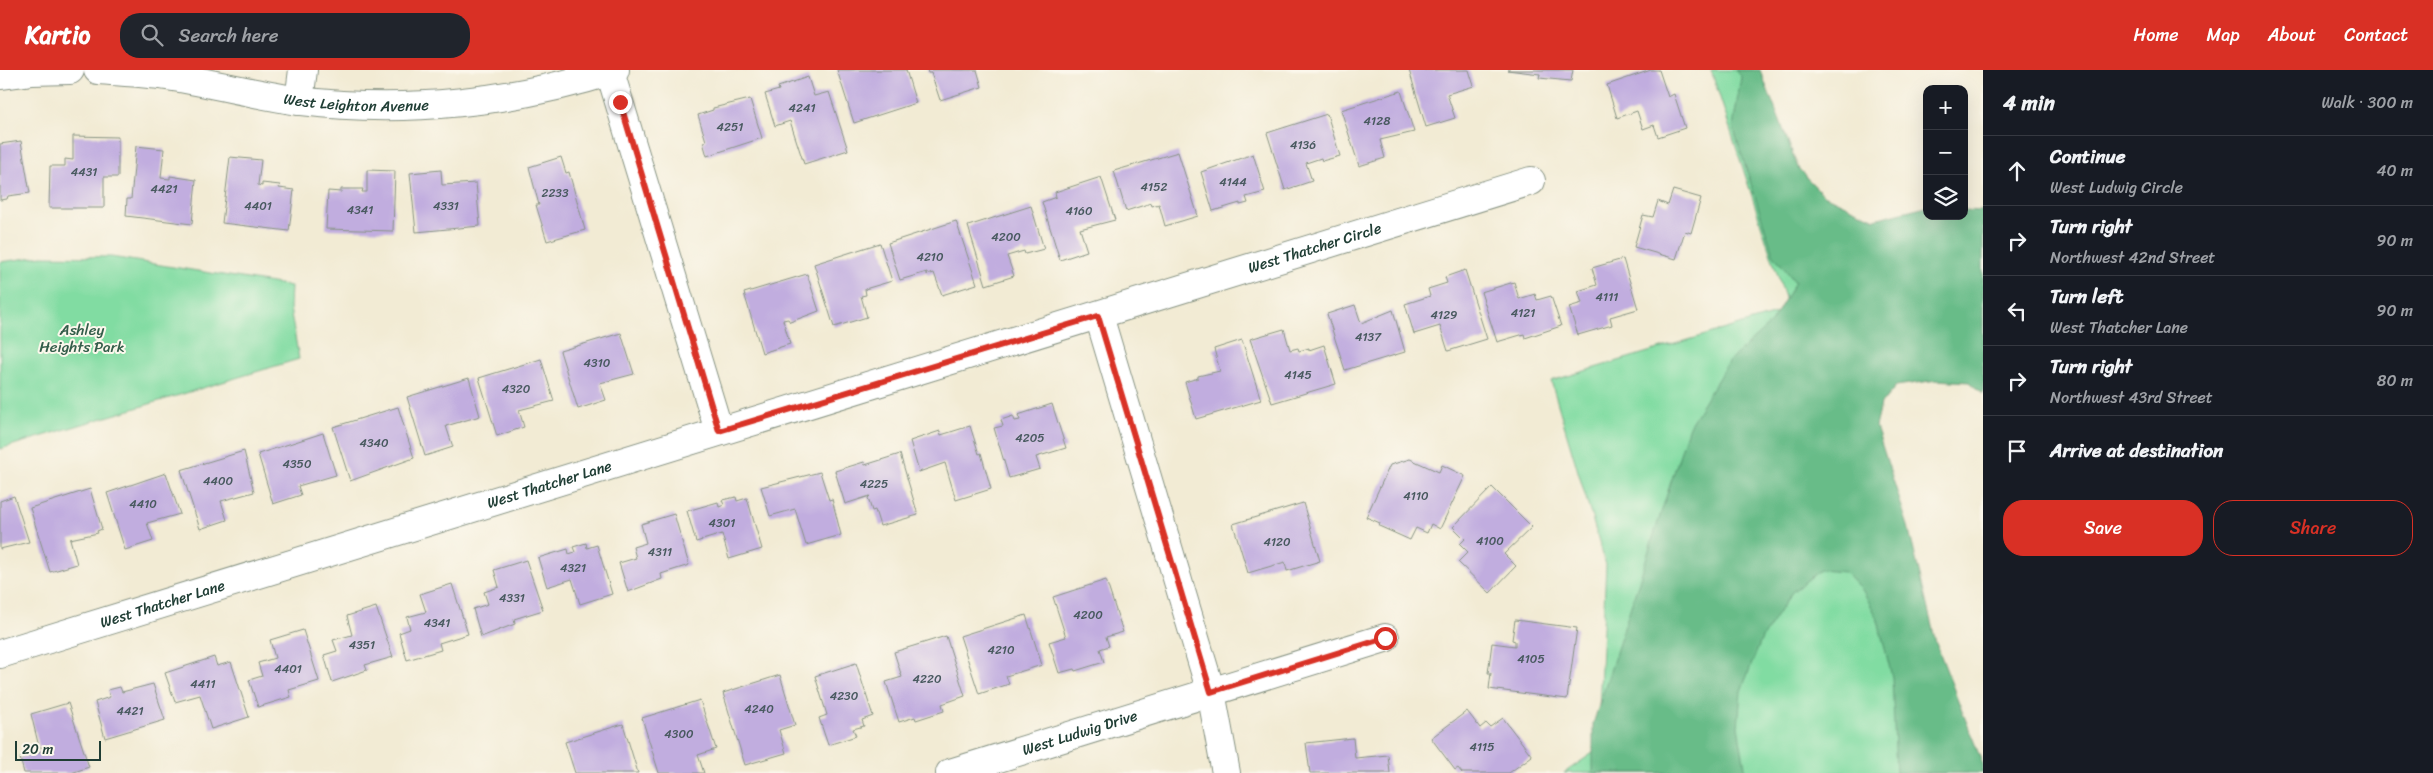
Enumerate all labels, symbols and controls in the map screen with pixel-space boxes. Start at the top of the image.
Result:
search box [120,13,470,58]
text: Kartio [25,14,90,56]
text: Search here [178,19,279,52]
text: Home [2134,19,2179,51]
text: Map [2207,19,2240,51]
text: About [2268,19,2316,51]
text: Contact [2344,19,2408,51]
icon: search [138,21,166,49]
text: 4 min [2003,84,2055,122]
map controls [1923,85,1968,220]
button: + [1923,85,1968,130]
street label: West Leighton Avenue [282,86,430,119]
text: Walk · 300 m [2322,88,2413,117]
route end [609,91,632,114]
house number: 4241 [788,97,816,119]
house number: 4128 [1364,110,1390,132]
house number: 4251 [717,116,743,138]
button: − [1923,130,1968,175]
house number: 4136 [1290,134,1316,156]
text: Continue [2050,140,2126,173]
text: 40 m [2376,156,2413,185]
icon: ahead [2003,157,2031,185]
house number: 4431 [71,161,97,183]
house number: 4144 [1219,171,1247,193]
text: West Ludwig Circle [2050,173,2183,202]
button: layers [1923,175,1968,220]
house number: 4152 [1141,176,1168,198]
house number: 4421 [150,178,178,200]
house number: 2233 [541,182,569,204]
house number: 4401 [244,195,272,217]
house number: 4331 [433,195,459,217]
house number: 4341 [347,199,373,221]
house number: 4160 [1065,200,1093,222]
text: Turn right [2050,210,2132,243]
street label: West Thatcher Circle [1245,215,1385,281]
house number: 4200 [991,226,1021,248]
text: 90 m [2377,226,2413,255]
icon: right [2003,227,2031,255]
text: Northwest 42nd Street [2050,243,2215,272]
house number: 4210 [916,246,944,268]
text: Turn left [2050,280,2123,313]
house number: 4111 [1596,286,1618,308]
text: 90 m [2377,296,2413,325]
icon: left [2003,297,2031,325]
house number: 4121 [1511,302,1535,324]
house number: 4129 [1431,304,1457,326]
text: West Thatcher Lane [2050,313,2188,342]
park label: Ashley Heights Park [39,317,125,360]
house number: 4137 [1355,326,1382,348]
text: Turn right [2050,350,2132,383]
house number: 4310 [584,352,611,374]
house number: 4145 [1284,364,1312,386]
text: 80 m [2377,366,2413,395]
icon: right [2003,367,2031,395]
house number: 4320 [502,378,531,400]
text: Northwest 43rd Street [2050,383,2213,412]
house number: 4205 [1015,427,1045,449]
house number: 4340 [359,432,389,454]
text: Arrive at destination [2050,434,2223,467]
icon: arrive [2003,437,2031,465]
house number: 4350 [282,453,312,475]
street label: West Thatcher Lane [484,453,615,516]
house number: 4400 [203,470,233,492]
house number: 4225 [860,473,888,495]
house number: 4110 [1403,485,1429,507]
house number: 4410 [129,493,157,515]
button: Save [2003,500,2203,556]
button: Share [2213,500,2413,556]
house number: 4301 [709,512,735,534]
house number: 4100 [1476,530,1504,552]
house number: 4120 [1263,531,1291,553]
house number: 4311 [648,541,672,563]
house number: 4321 [560,557,586,579]
street label: West Thatcher Lane [97,572,228,635]
house number: 4331 [499,587,525,609]
house number: 4200 [1073,604,1103,626]
house number: 4341 [424,612,450,634]
route start [1374,627,1397,650]
house number: 4351 [349,634,375,656]
house number: 4210 [987,639,1015,661]
house number: 4105 [1517,648,1545,670]
house number: 4401 [274,658,302,680]
house number: 4220 [913,668,942,690]
house number: 4411 [190,673,216,695]
house number: 4230 [830,685,859,707]
house number: 4240 [744,698,774,720]
house number: 4421 [116,700,144,722]
street label: West Ludwig Drive [1019,702,1141,763]
house number: 4300 [664,723,694,745]
house number: 4115 [1469,736,1495,758]
text: 20 m [22,737,53,762]
scale bar [15,738,101,761]

